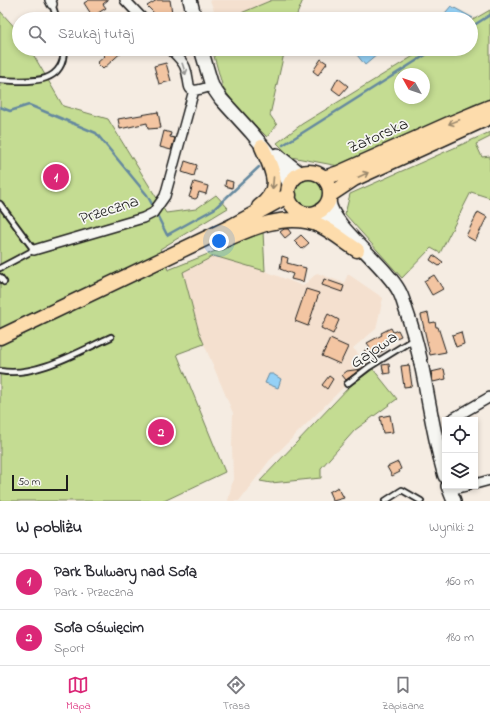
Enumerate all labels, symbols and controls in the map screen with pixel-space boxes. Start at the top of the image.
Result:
search box [12,12,478,56]
icon: search [26,23,48,45]
text: Szukaj tutaj [58,23,134,45]
one-way arrow [181,62,188,75]
north arrow [394,68,430,104]
street label: Zatorska [344,112,412,160]
one-way arrow [448,119,460,126]
pin: 1 [43,162,69,192]
one-way arrow [357,171,369,178]
one-way arrow [270,176,277,189]
street label: Przeczna [76,189,142,231]
your location [209,231,229,251]
street label: Gajowa [345,325,403,375]
pin: 2 [148,417,174,447]
map controls [442,417,478,489]
button: locate [442,417,478,453]
button: layers [442,453,478,489]
scale bar [12,473,68,492]
text: 50 m [18,474,40,490]
text: W pobliżu [16,515,82,540]
text: Wyniki: 2 [429,518,474,537]
text: Park Bulwary nad Sołą [54,561,197,583]
text: 1 [27,572,31,591]
text: 160 m [445,572,474,591]
text: Park · Przeczna [54,583,133,602]
text: Soła Oświęcim [54,617,144,639]
text: 2 [26,628,32,647]
text: 180 m [446,628,474,647]
text: Sport [54,639,85,658]
tab: Mapa [66,674,91,714]
tab: Trasa [223,674,250,714]
tab: Zapisane [382,674,424,714]

